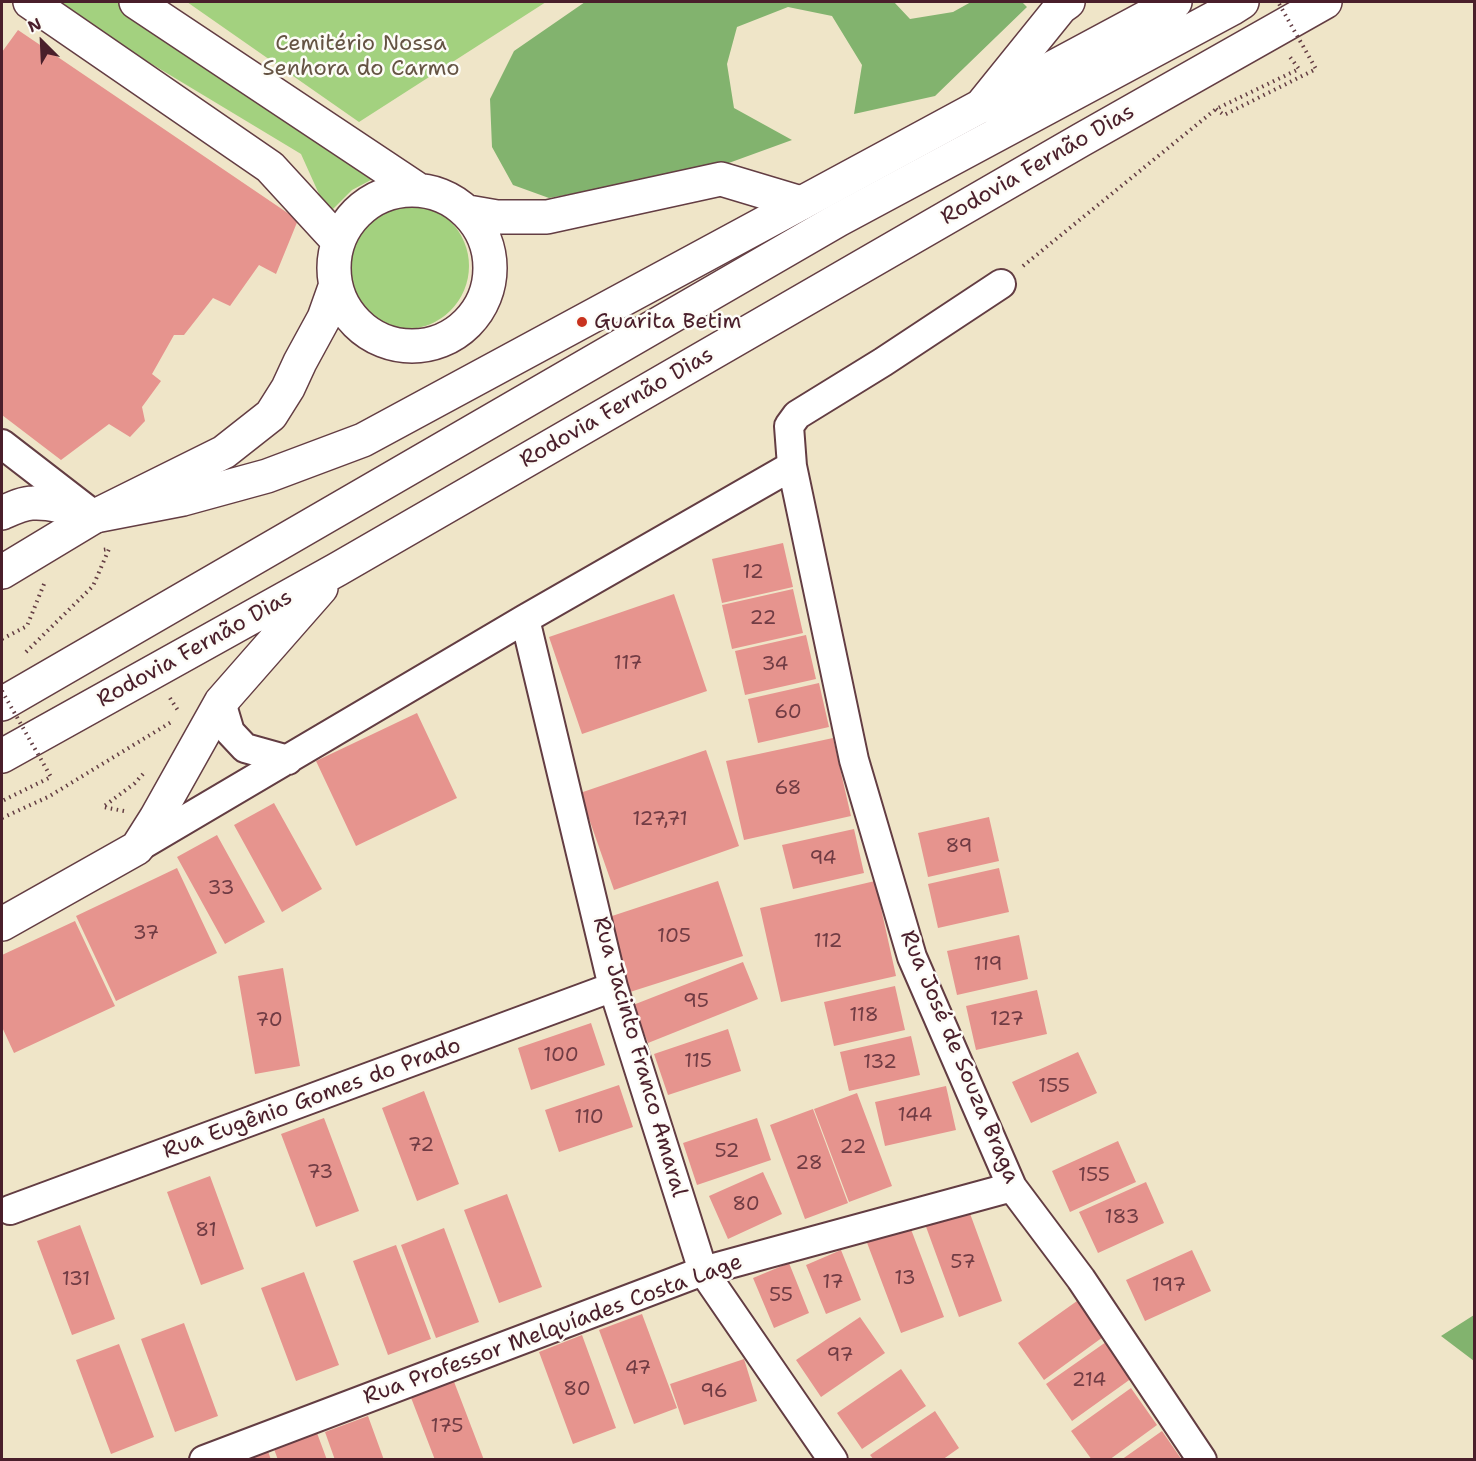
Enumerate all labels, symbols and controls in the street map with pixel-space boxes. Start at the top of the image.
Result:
north arrow [12,12,72,72]
text: N [24,13,45,37]
park label: Cemitério Nossa Senhora do Carmo [262,31,460,82]
street label: Rodovia Fernão Dias [937,99,1139,231]
place label: Guarita Betim [594,309,741,335]
marker: Guarita Betim [575,315,589,329]
street label: Rodovia Fernão Dias [516,342,718,474]
house number: 12 [742,561,764,585]
street label: Rodovia Fernão Dias [93,584,297,714]
house number: 22 [750,607,776,631]
house number: 117 [614,652,642,676]
house number: 34 [761,653,789,677]
house number: 60 [774,701,802,725]
house number: 68 [774,777,802,801]
house number: 127,71 [632,808,688,832]
house number: 89 [946,835,972,859]
house number: 94 [809,847,837,871]
house number: 33 [208,877,234,901]
street label: Rua Jacinto Franco Amaral [586,914,692,1200]
house number: 37 [133,922,159,946]
house number: 105 [657,925,691,949]
street label: Rua José de Souza Braga [894,927,1024,1187]
house number: 112 [814,930,842,954]
house number: 119 [973,953,1003,977]
house number: 95 [683,990,709,1014]
house number: 118 [849,1004,879,1028]
house number: 127 [990,1008,1024,1032]
house number: 70 [255,1009,283,1033]
street label: Rua Eugênio Gomes do Prado [159,1033,465,1165]
house number: 100 [543,1044,579,1068]
house number: 115 [684,1050,712,1074]
house number: 132 [863,1051,897,1075]
house number: 155 [1038,1075,1070,1099]
house number: 144 [898,1104,932,1128]
house number: 110 [574,1106,604,1130]
house number: 72 [408,1134,434,1158]
house number: 22 [840,1136,866,1160]
house number: 52 [714,1140,740,1164]
house number: 28 [795,1152,823,1176]
house number: 73 [307,1161,333,1185]
house number: 155 [1078,1164,1110,1188]
house number: 80 [732,1193,760,1217]
house number: 183 [1105,1206,1139,1230]
house number: 81 [195,1219,217,1243]
street label: Rua Professor Melquíades Costa Lage [360,1249,746,1411]
house number: 57 [950,1251,976,1275]
house number: 13 [894,1267,916,1291]
house number: 131 [62,1268,90,1292]
house number: 17 [822,1271,844,1295]
house number: 197 [1152,1274,1186,1298]
house number: 55 [769,1284,793,1308]
house number: 97 [827,1344,853,1368]
house number: 47 [625,1357,651,1381]
house number: 214 [1072,1369,1106,1393]
house number: 80 [563,1378,591,1402]
house number: 96 [700,1380,728,1404]
house number: 175 [431,1415,463,1439]

